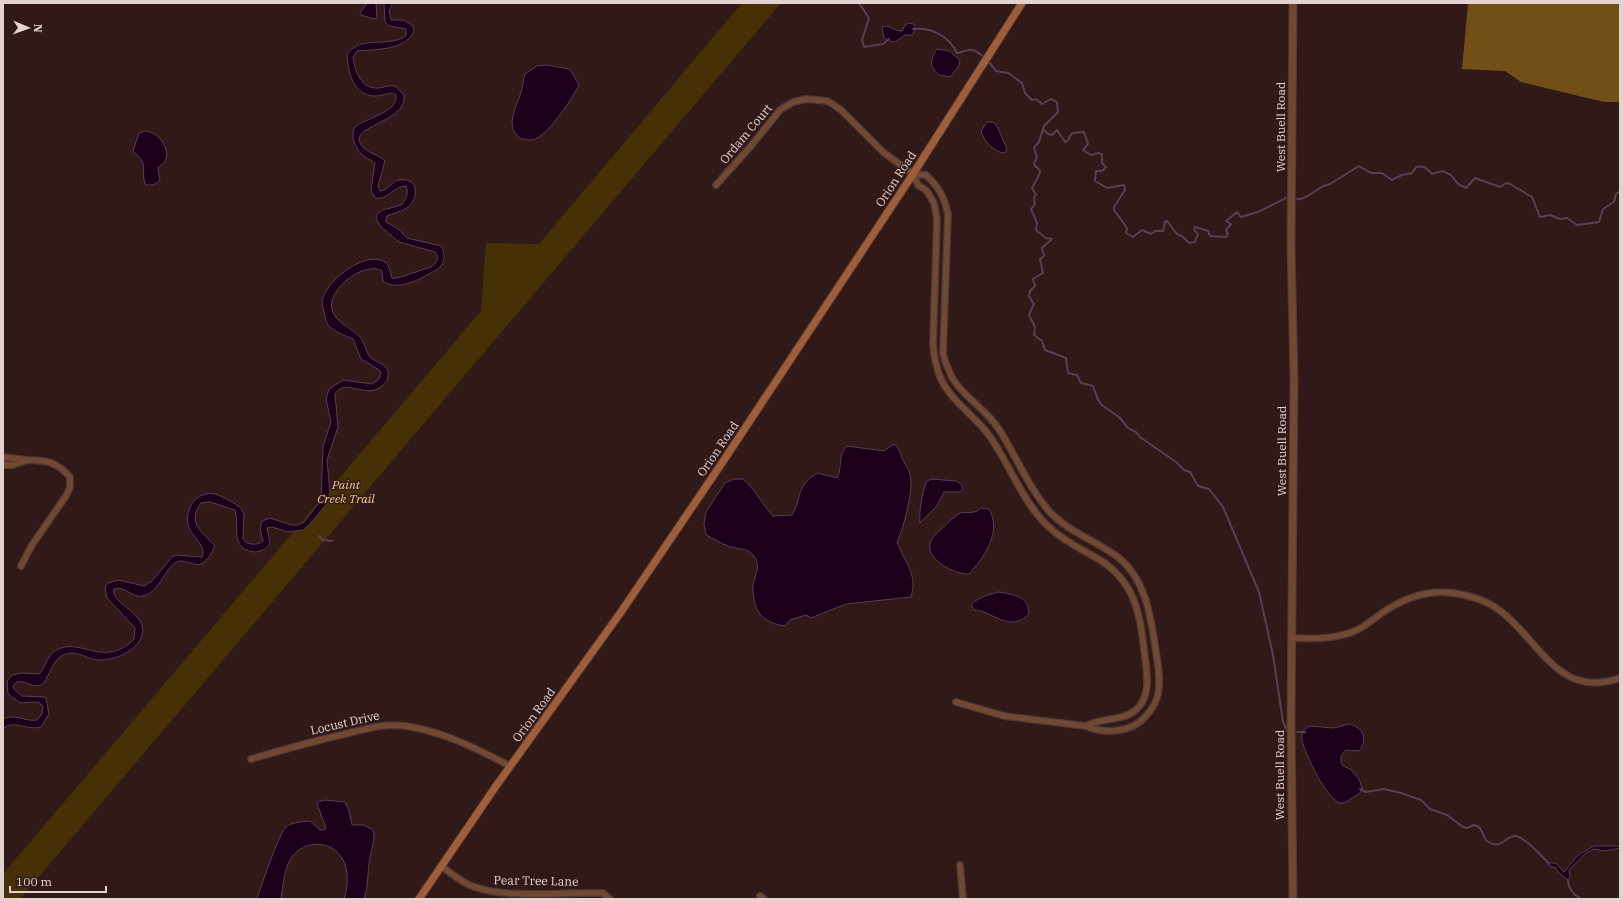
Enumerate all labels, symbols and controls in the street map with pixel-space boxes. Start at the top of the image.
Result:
north arrow [8,8,48,48]
text: N [31,24,45,33]
street label: West Buell Road [1273,82,1288,172]
street label: Ordam Court [716,101,775,167]
street label: Orion Road [872,148,919,209]
street label: West Buell Road [1274,406,1289,496]
street label: Orion Road [694,418,742,479]
park label: Paint Creek Trail [317,477,375,506]
street label: Orion Road [509,685,558,745]
street label: Locust Drive [309,707,381,738]
street label: West Buell Road [1272,730,1287,820]
scale bar [10,868,106,894]
street label: Pear Tree Lane [493,872,579,889]
text: 100 m [16,874,52,889]

